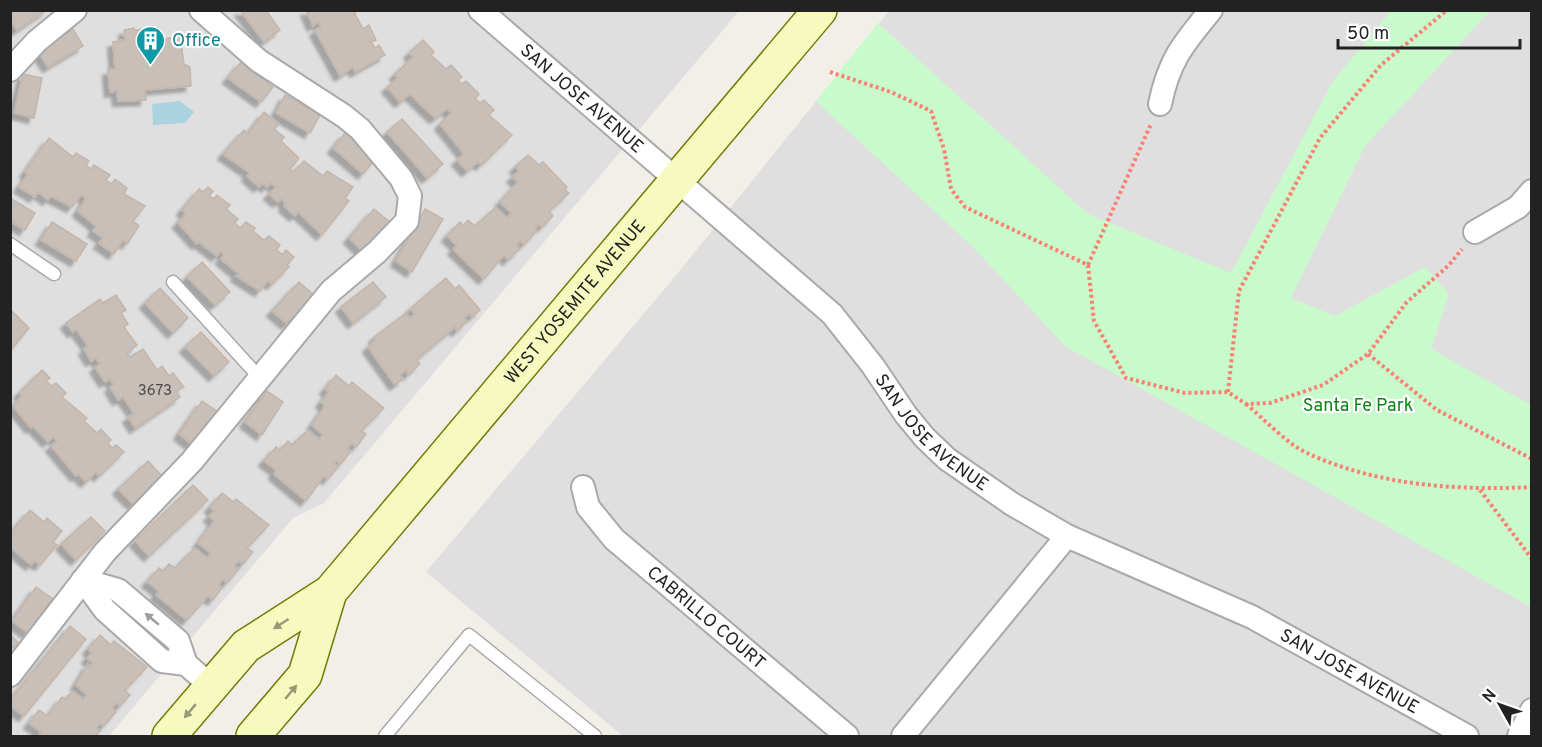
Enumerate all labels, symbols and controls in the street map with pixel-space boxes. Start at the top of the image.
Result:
scale bar [1338,12,1520,50]
text: 50 m [1347,23,1389,46]
building icon: Office [135,24,167,66]
place label: Office [172,30,221,53]
street label: SAN JOSE AVENUE [515,40,648,159]
street label: WEST YOSEMITE AVENUE [500,216,651,389]
street label: SAN JOSE AVENUE [869,370,992,497]
house number: 3673 [138,382,172,401]
park label: Santa Fe Park [1303,395,1413,418]
street label: CABRILLO COURT [641,562,770,675]
one-way arrow [145,613,160,626]
one-way arrow [273,618,289,629]
street label: SAN JOSE AVENUE [1275,625,1423,720]
north arrow [1470,675,1530,735]
one-way arrow [284,684,297,700]
text: N [1479,686,1501,707]
one-way arrow [184,703,197,718]

